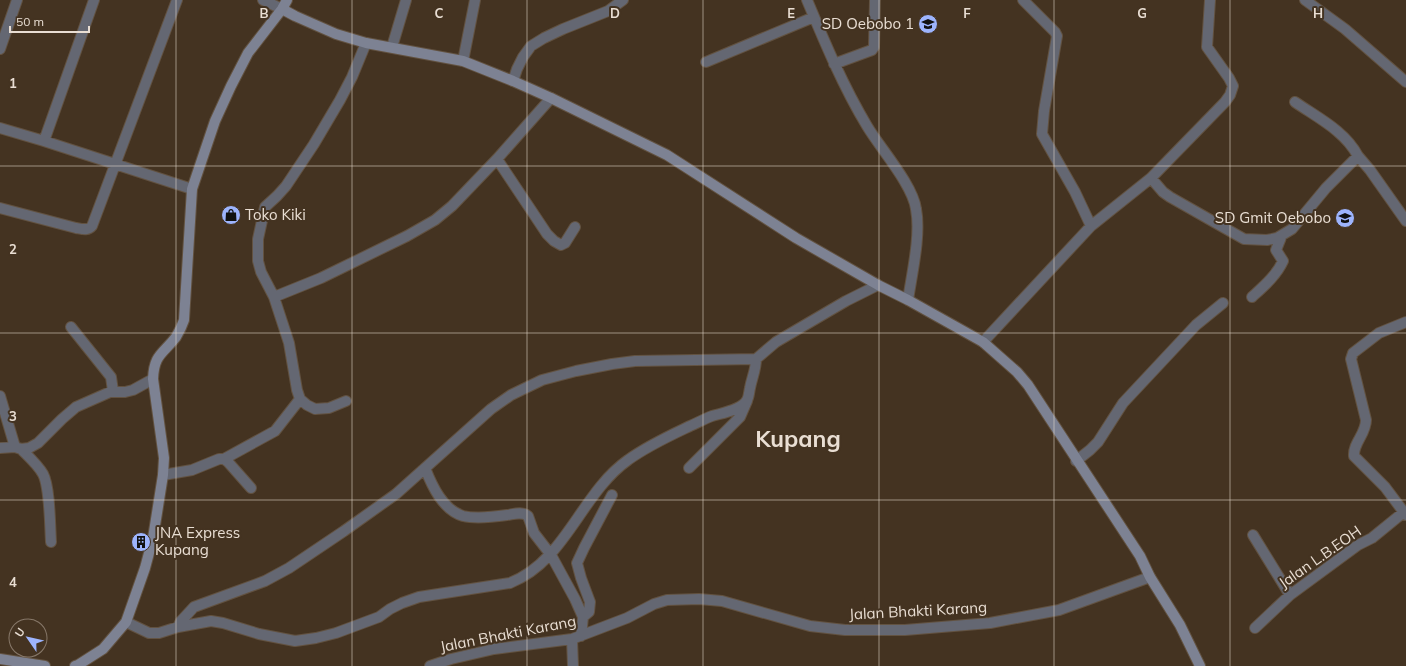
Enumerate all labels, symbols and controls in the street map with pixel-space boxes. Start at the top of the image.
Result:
text: B [260,5,269,21]
text: C [435,5,444,21]
text: D [610,5,620,21]
text: E [787,5,795,21]
text: F [963,5,971,21]
text: G [1137,5,1147,21]
text: H [1313,5,1323,21]
scale bar [10,8,89,34]
school or university icon: SD Oebobo 1 [917,13,939,35]
text: 50 m [16,14,44,29]
place label: SD Oebobo 1 [822,14,914,33]
text: 1 [9,75,17,91]
shop icon: Toko Kiki [220,204,242,226]
place label: Toko Kiki [245,205,306,224]
school or university icon: SD Gmit Oebobo [1334,207,1356,229]
place label: SD Gmit Oebobo [1215,208,1331,227]
text: 2 [9,241,17,257]
text: 3 [9,408,17,424]
district label: Kupang [755,424,841,453]
street label: Jalan L.B.EOH [1275,521,1365,592]
place label: JNA Express Kupang [155,523,240,559]
building icon: JNA Express Kupang [130,531,152,553]
text: 4 [9,574,17,590]
street label: Jalan Bhakti Karang [848,597,987,624]
street label: Jalan Bhakti Karang [438,611,578,656]
north arrow [8,618,48,658]
text: U [12,625,28,640]

